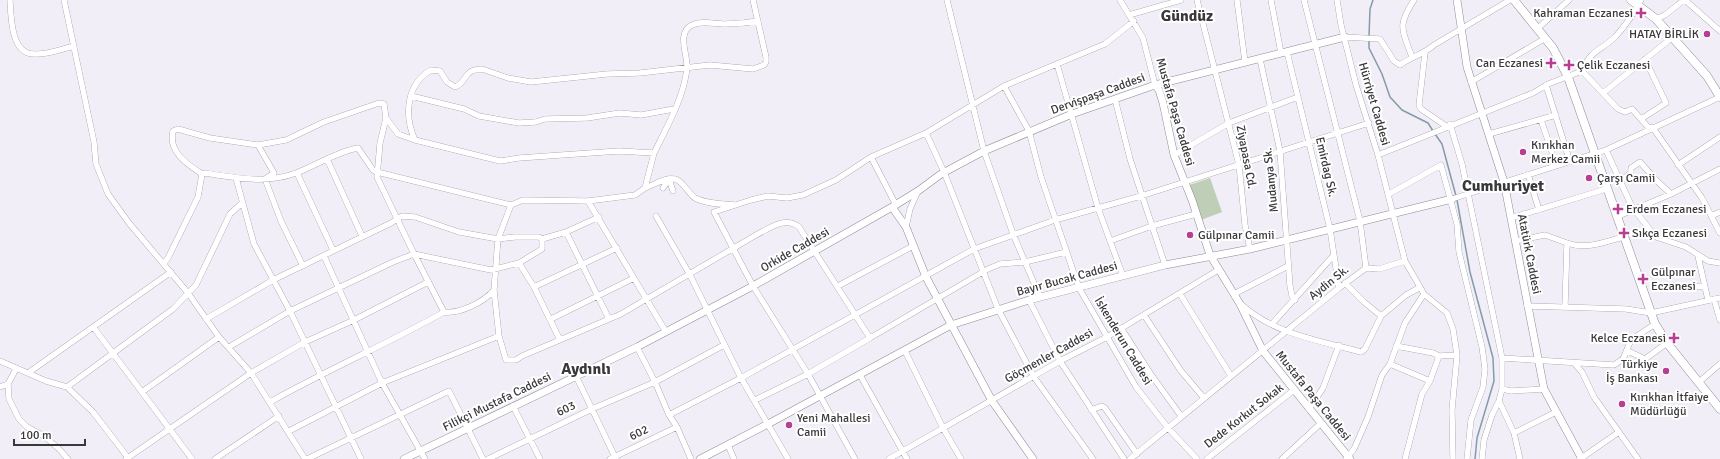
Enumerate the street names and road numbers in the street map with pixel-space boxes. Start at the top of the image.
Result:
street label: Mustafa Paşa Caddesi [1152,56,1198,168]
street label: Hürriyet Caddesi [1355,61,1393,147]
street label: Dervişpaşa Caddesi [1049,70,1147,118]
street label: Ziyapasa Cd. [1232,124,1260,190]
street label: Emirdag Sk. [1312,136,1340,198]
street label: Mudanya Sk. [1260,147,1282,213]
street label: Atatürk Caddesi [1514,213,1544,295]
street label: Orkide Caddesi [758,224,832,276]
street label: Bayır Bucak Caddesi [1015,258,1119,300]
street label: Aydin Sk. [1306,262,1352,304]
street label: İskenderun Caddesi [1091,294,1155,388]
street label: Göçmenler Caddesi [1002,326,1096,386]
street label: Mustafa Paşa Caddesi [1272,348,1354,444]
street label: Filikçi Mustafa Caddesi [440,369,554,435]
street label: Dede Korkut Sokak [1201,380,1287,452]
street label: 603 [554,398,578,420]
street label: 602 [627,422,651,444]

